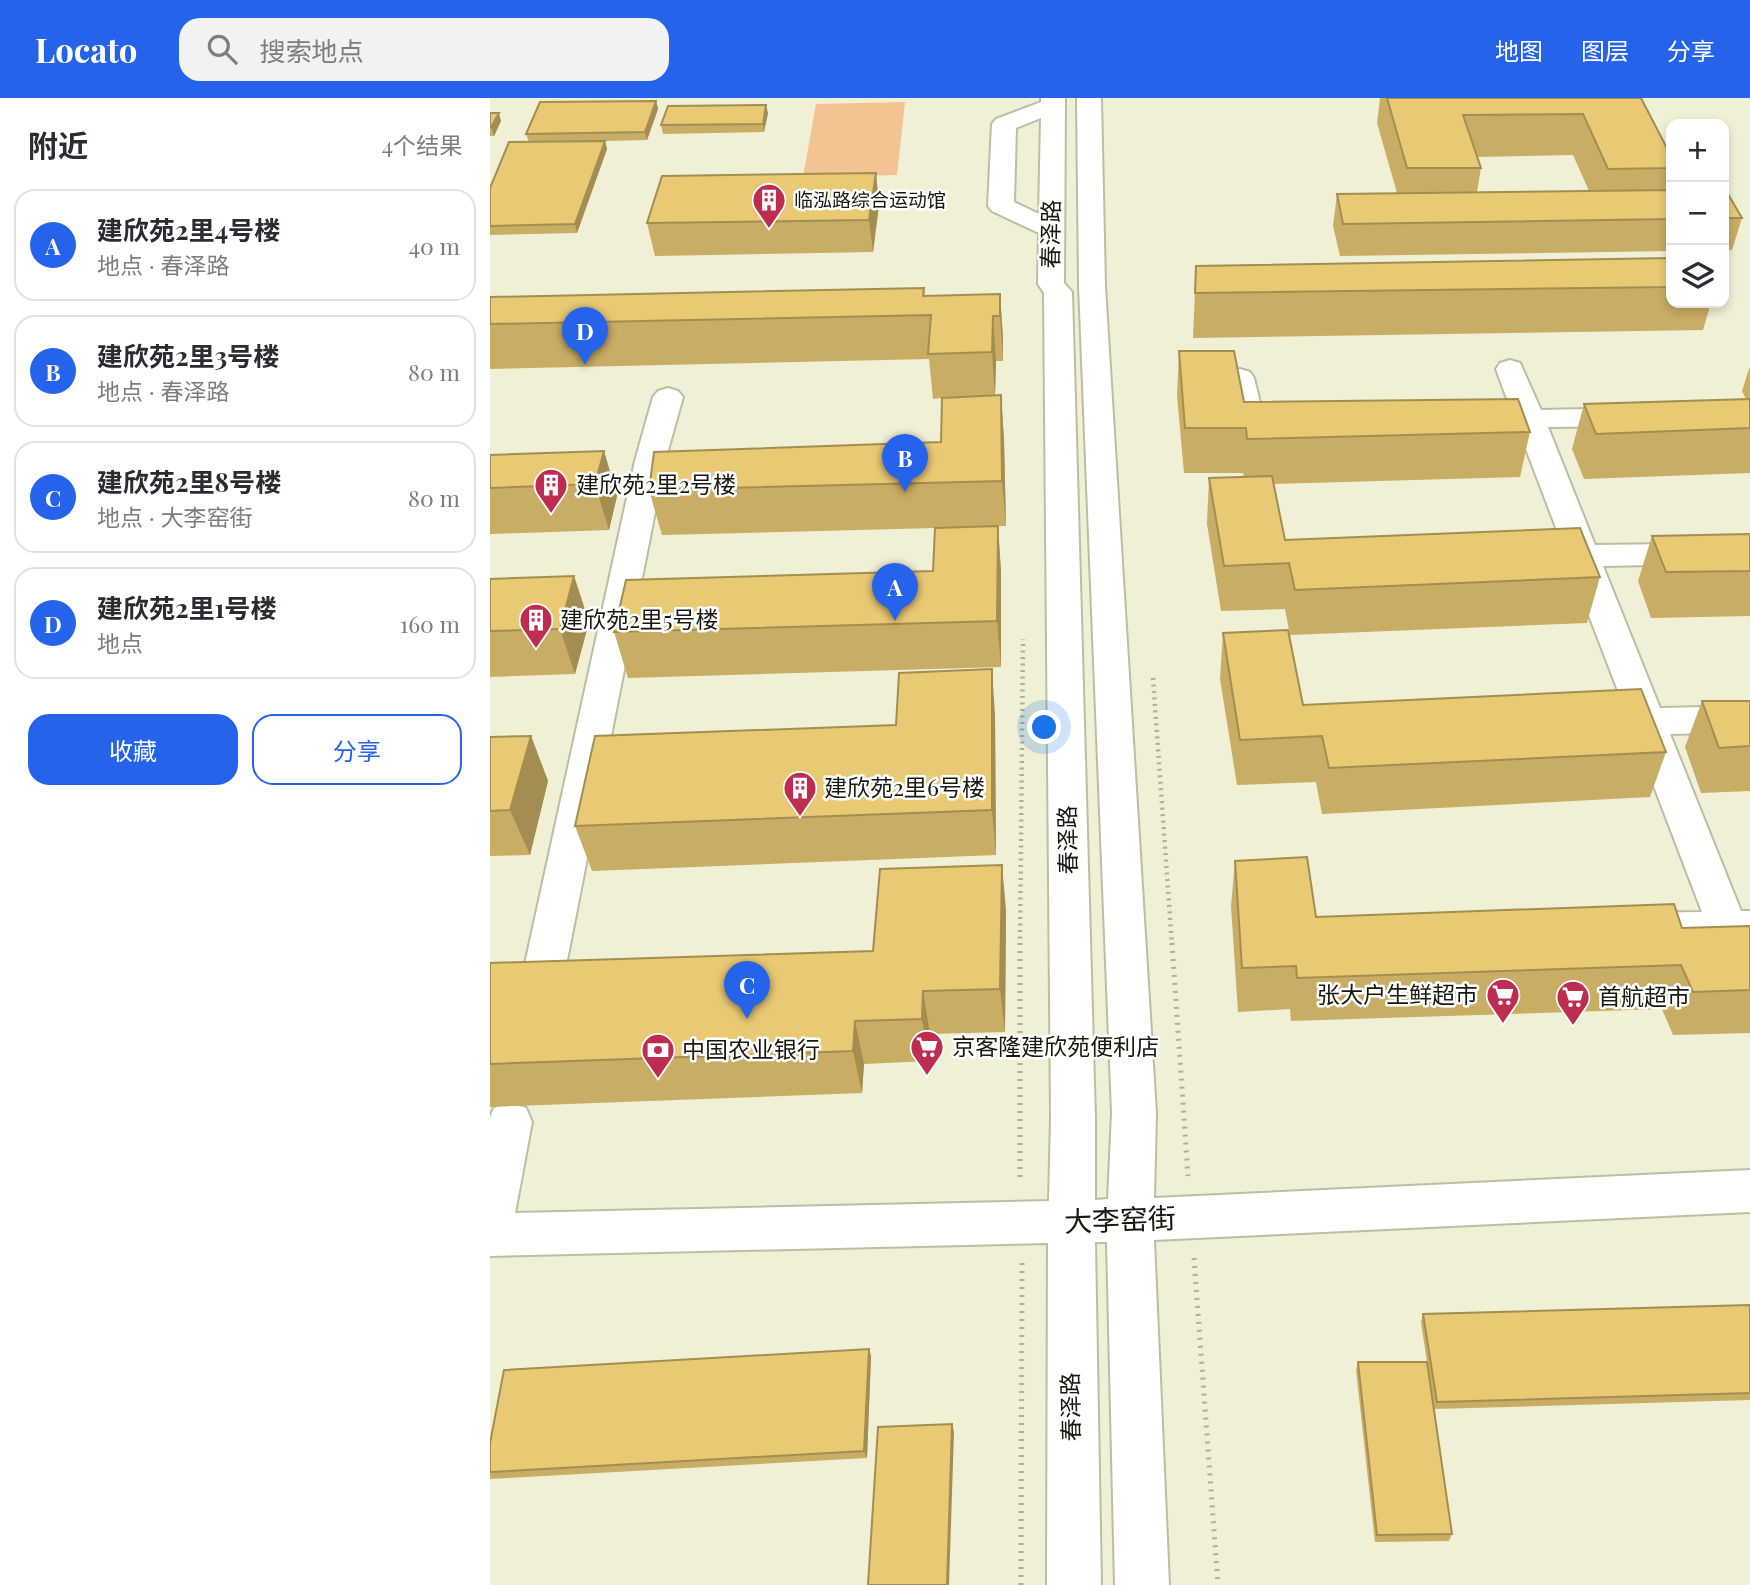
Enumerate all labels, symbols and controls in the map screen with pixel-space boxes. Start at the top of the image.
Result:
search box [179,18,669,81]
text: Locato [35,27,137,71]
icon: search [203,30,241,68]
text: 搜索地点 [259,33,363,68]
text: 地图 [1495,34,1543,66]
text: 图层 [1581,34,1629,66]
text: 分享 [1667,34,1715,66]
map controls [1666,119,1729,308]
button: + [1666,119,1729,182]
text: 附近 [28,125,88,165]
text: 4个结果 [382,129,462,160]
building icon: 临泓路综合运动馆 [750,181,788,230]
button: − [1666,182,1729,245]
place label: 临泓路综合运动馆 [794,186,946,212]
street label: 春泽路 [1033,199,1066,269]
text: 建欣苑2里4号楼 [97,212,280,247]
text: A [45,230,61,261]
text: 40 m [409,230,460,261]
button: layers [1666,245,1729,308]
text: 地点 · 春泽路 [97,249,230,280]
pin: D [562,307,608,365]
text: 建欣苑2里3号楼 [97,338,279,373]
text: B [45,356,61,387]
text: 80 m [408,356,460,387]
text: 地点 · 春泽路 [97,375,230,406]
pin: B [882,434,928,492]
text: 建欣苑2里8号楼 [97,464,281,499]
building icon: 建欣苑2里2号楼 [532,466,570,515]
place label: 建欣苑2里2号楼 [576,468,736,499]
text: C [45,482,61,513]
text: 80 m [408,482,460,513]
text: 地点 · 大李窑街 [97,501,253,532]
pin: A [872,563,918,621]
text: 建欣苑2里1号楼 [97,590,277,625]
building icon: 建欣苑2里5号楼 [517,601,555,650]
place label: 建欣苑2里5号楼 [560,603,719,634]
text: D [44,608,62,639]
text: 160 m [400,608,460,639]
text: 地点 [97,627,143,658]
your location [1027,710,1061,744]
button: 收藏 [28,714,238,785]
button: 分享 [252,714,462,785]
building icon: 建欣苑2里6号楼 [781,769,819,818]
place label: 建欣苑2里6号楼 [824,771,985,802]
street label: 春泽路 [1050,805,1083,875]
pin: C [724,961,770,1019]
supermarket icon: 张大户生鲜超市 [1484,976,1522,1025]
place label: 张大户生鲜超市 [1317,978,1478,1009]
supermarket icon: 首航超市 [1554,978,1592,1027]
place label: 首航超市 [1598,980,1690,1011]
supermarket icon: 京客隆建欣苑便利店 [908,1028,946,1077]
place label: 京客隆建欣苑便利店 [952,1030,1159,1061]
bank icon: 中国农业银行 [639,1031,677,1080]
place label: 中国农业银行 [682,1033,820,1064]
street label: 大李窑街 [1063,1198,1177,1239]
street label: 春泽路 [1053,1372,1086,1442]

